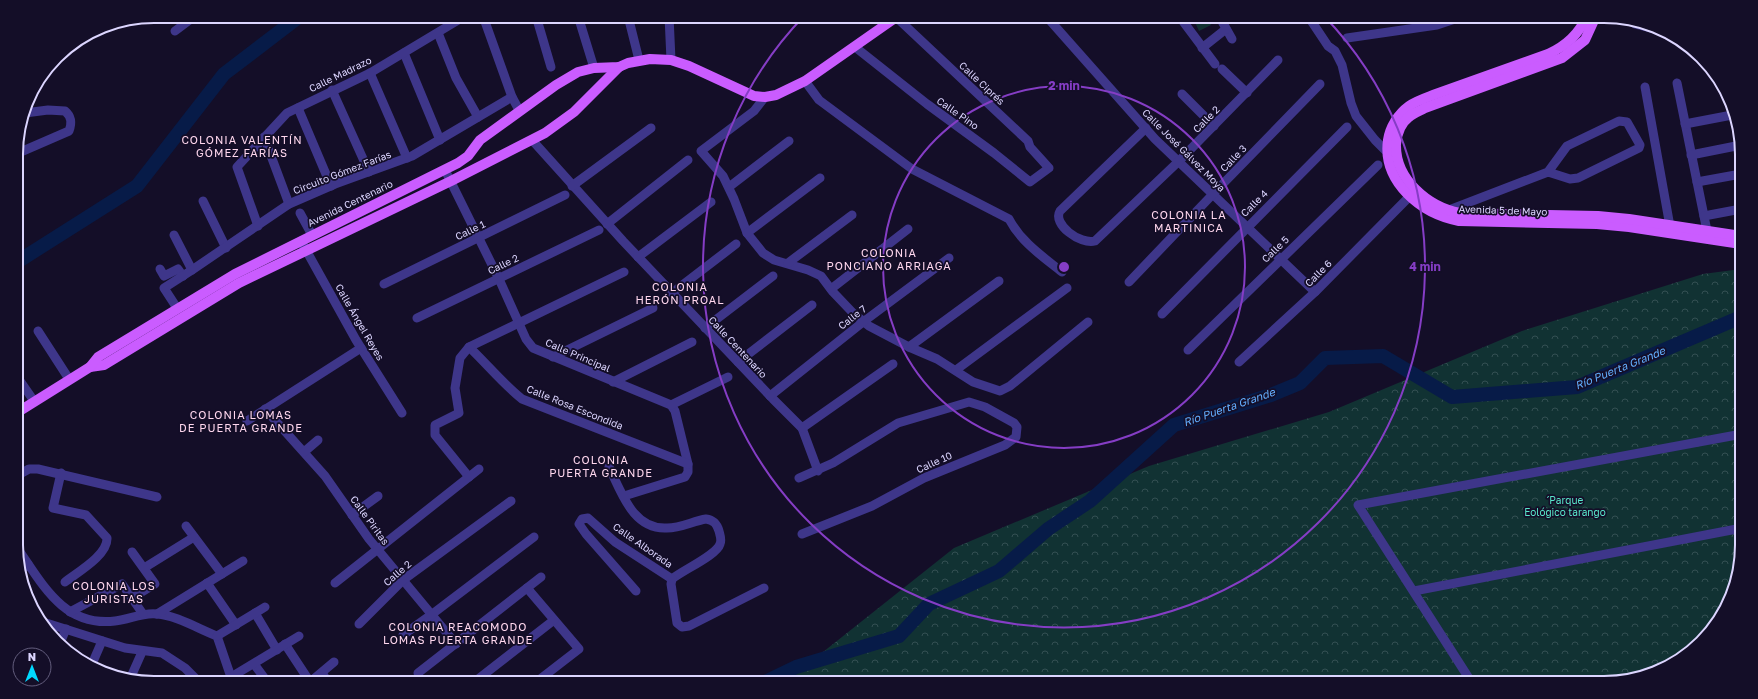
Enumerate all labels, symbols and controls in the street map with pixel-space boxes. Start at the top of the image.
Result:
street label: Calle Madrazo [307,54,373,94]
street label: Calle Ciprés [957,59,1007,107]
text: 2 min [1048,78,1080,93]
street label: Calle Pino [935,94,981,132]
street label: Calle 2 [1190,103,1222,135]
street label: Calle José Gálvez Moya [1140,106,1228,194]
district label: COLONIA VALENTÍN GÓMEZ FARÍAS [181,133,303,159]
street label: Calle 3 [1217,142,1249,174]
street label: Circuito Gómez Farías [291,148,393,196]
street label: Avenida Centenario [305,177,395,229]
street label: Calle 4 [1238,187,1270,219]
street label: Avenida 5 de Mayo [1458,202,1548,218]
district label: COLONIA LA MARTINICA [1151,208,1227,234]
street label: Calle 1 [453,218,487,242]
street label: Calle 5 [1259,233,1291,265]
district label: COLONIA PONCIANO ARRIAGA [826,246,952,272]
street label: Calle 2 [486,251,521,277]
street label: Calle 6 [1302,257,1334,289]
text: 4 min [1409,259,1441,274]
centre of rings [1057,260,1071,274]
district label: COLONIA HERÓN PROAL [635,280,725,306]
street label: Calle Ángel Reyes [333,282,387,362]
street label: Calle 7 [836,302,868,332]
street label: Calle Centenario [706,314,770,380]
street label: Calle Principal [544,336,612,374]
water label: Río Puerta Grande [1573,343,1668,392]
street label: Calle Rosa Escondida [525,382,625,432]
water label: Río Puerta Grande [1181,384,1278,428]
district label: COLONIA LOMAS DE PUERTA GRANDE [179,408,303,434]
street label: Calle 10 [914,449,954,475]
district label: COLONIA PUERTA GRANDE [549,453,653,479]
street label: Calle Piritas [348,493,392,547]
park label: ´Parque Eológico tarango [1524,494,1606,518]
street label: Calle Alborada [611,520,675,570]
street label: Calle 2 [381,558,413,588]
district label: COLONIA LOS JURISTAS [72,579,156,605]
district label: COLONIA REACOMODO LOMAS PUERTA GRANDE [383,620,533,646]
north arrow [12,647,52,687]
text: N [28,650,36,663]

